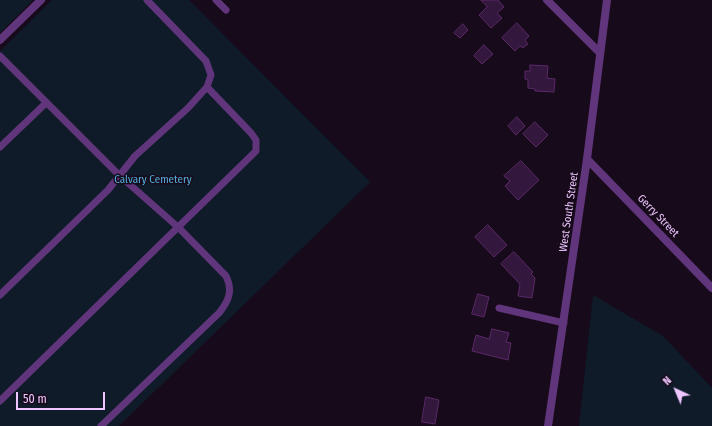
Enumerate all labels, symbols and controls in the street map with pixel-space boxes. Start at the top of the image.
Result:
street label: West South Street [557,171,581,253]
park label: Calvary Cemetery [114,173,192,187]
street label: Gerry Street [635,192,681,240]
north arrow [656,370,696,410]
text: N [660,374,674,388]
scale bar [18,384,107,410]
text: 50 m [23,392,47,406]

